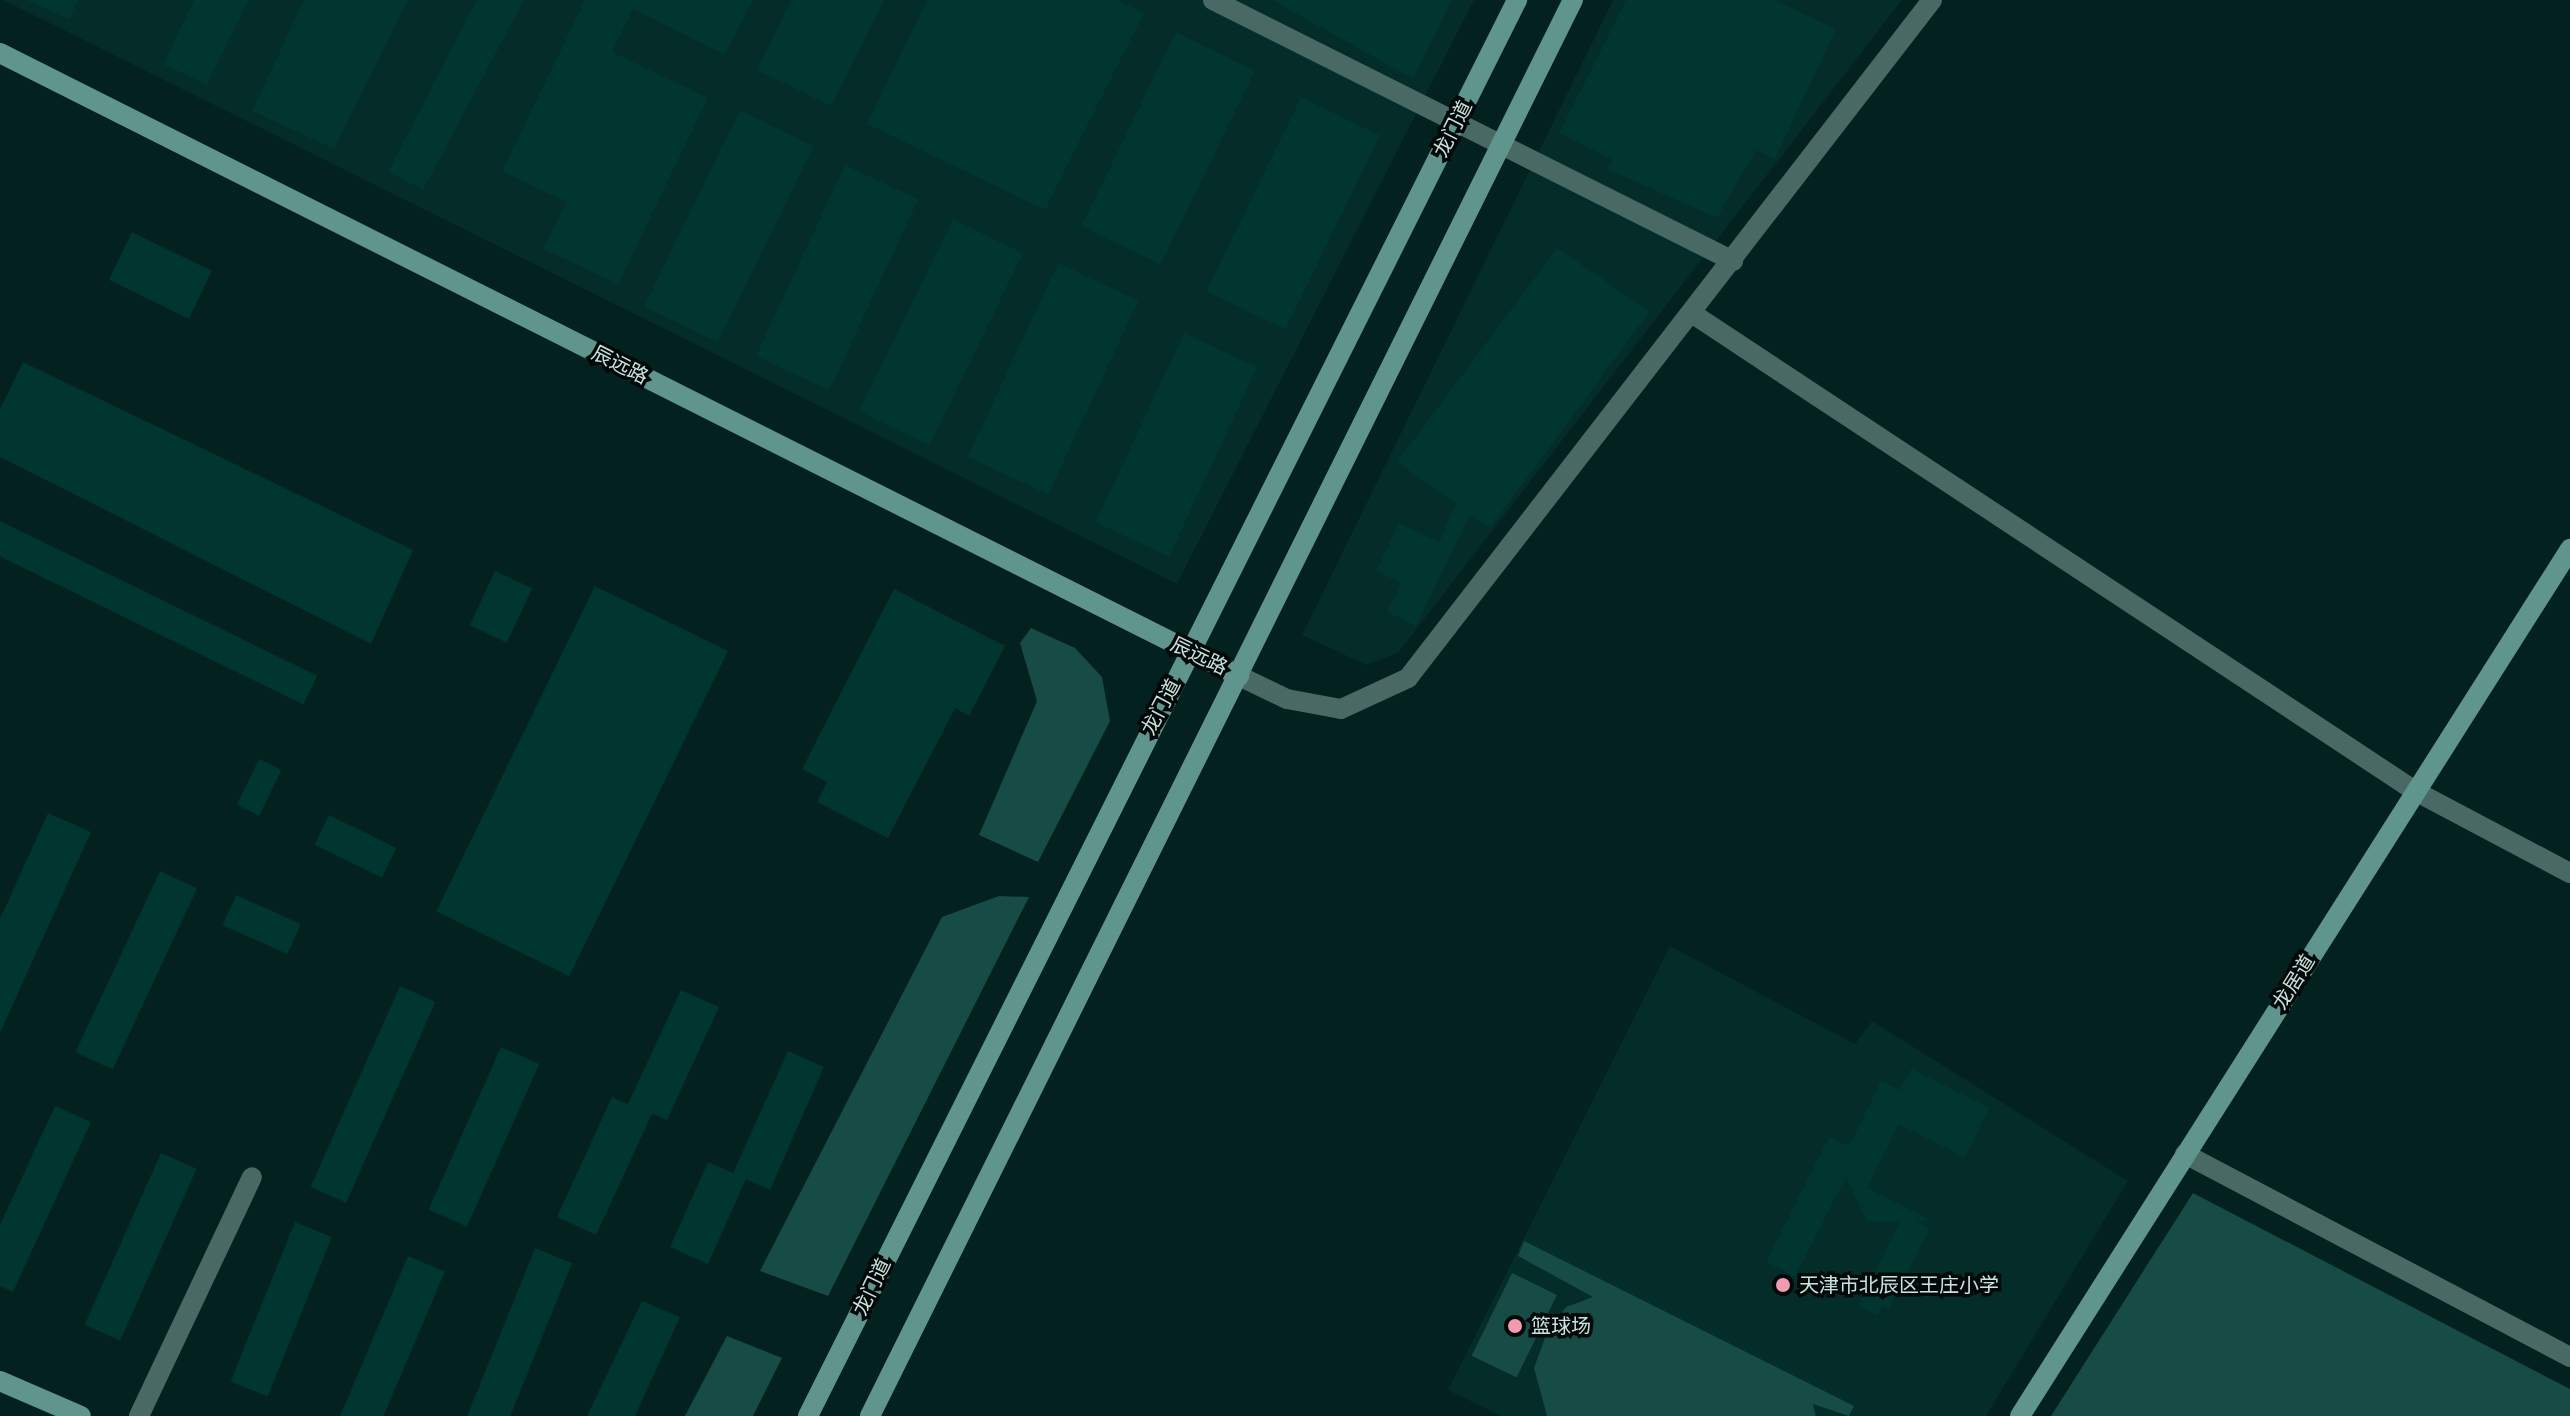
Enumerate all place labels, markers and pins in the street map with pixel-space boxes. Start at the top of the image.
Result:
place label: 天津市北辰区王庄小学 [1799,1273,1999,1297]
marker: 天津市北辰区王庄小学 [1774,1276,1792,1294]
place label: 篮球场 [1531,1314,1591,1338]
marker: 篮球场 [1506,1317,1524,1335]

